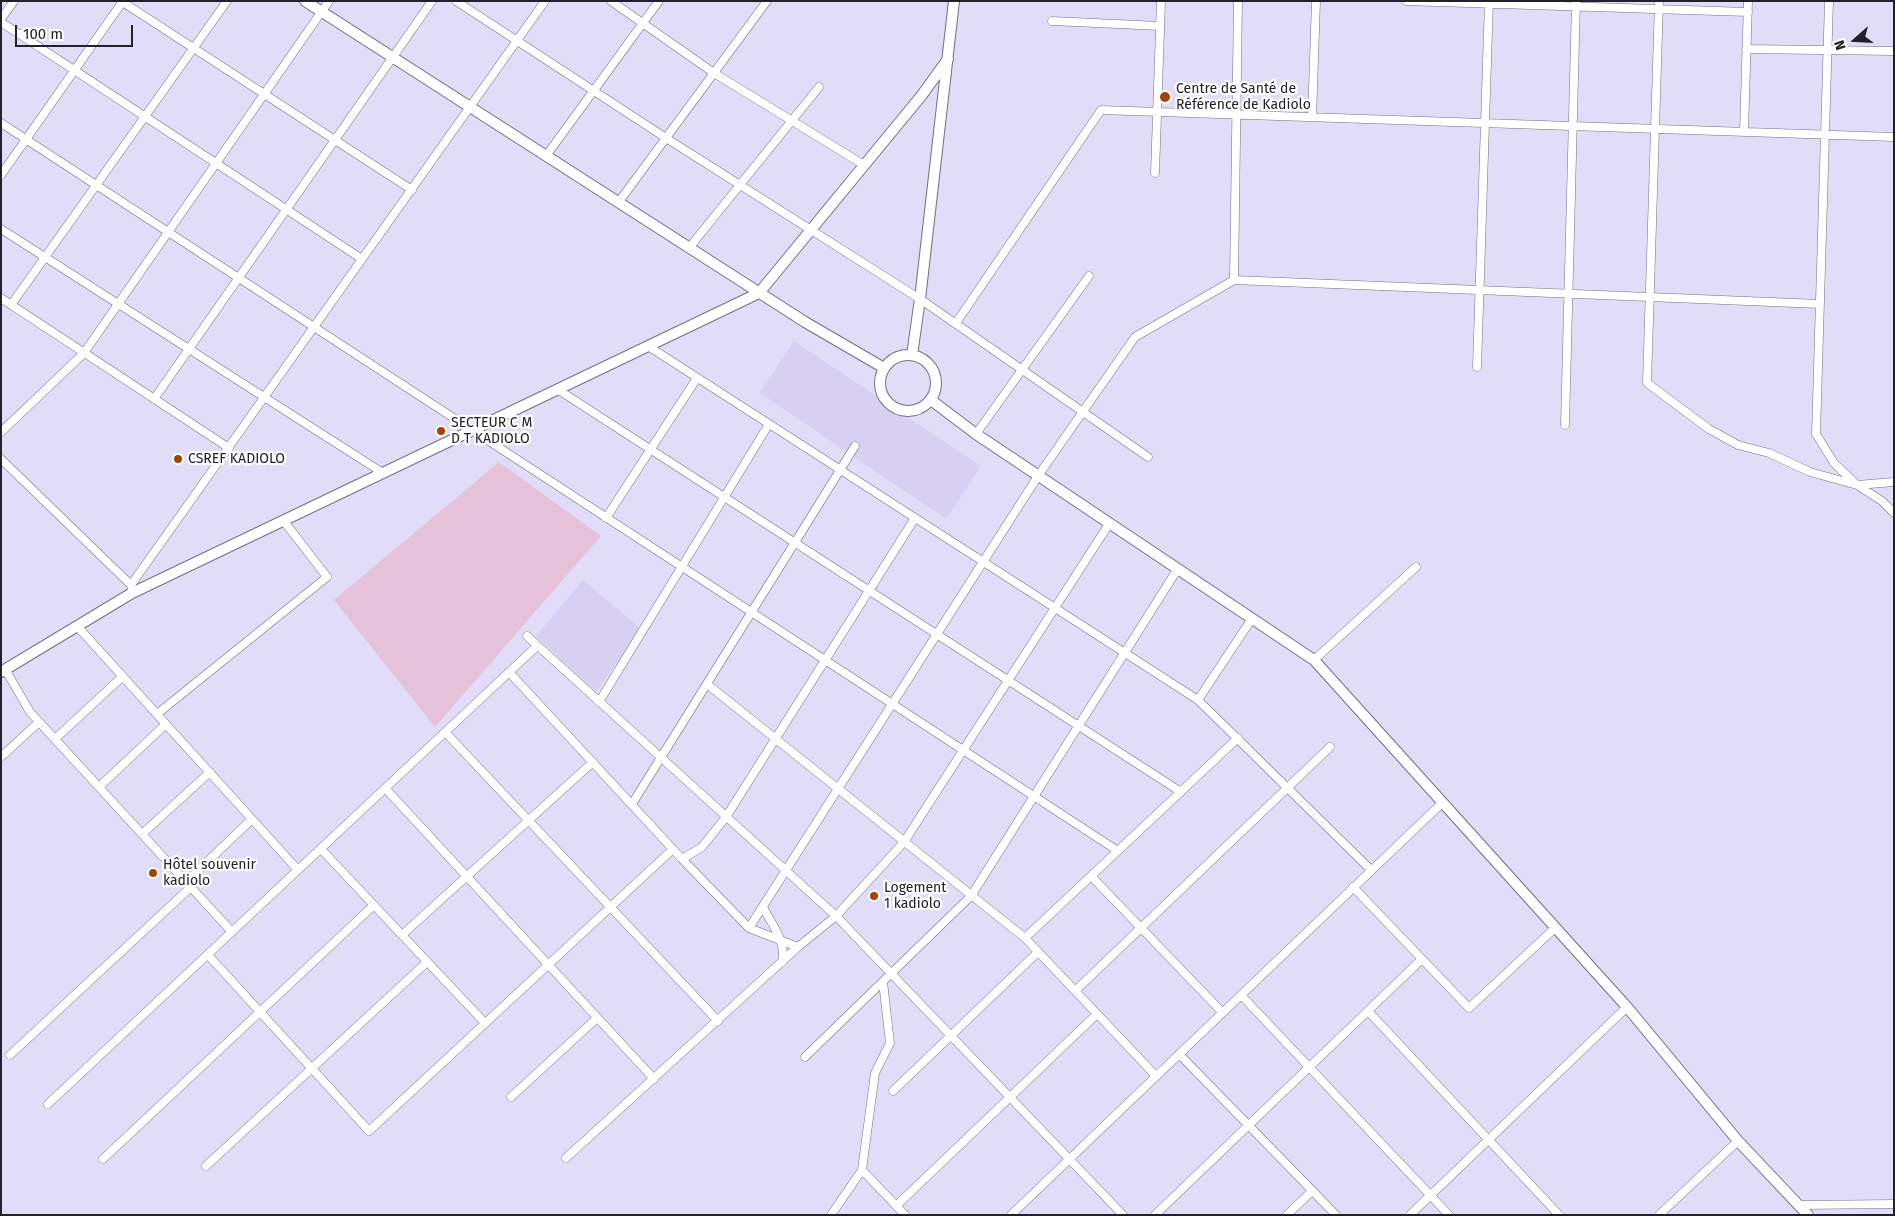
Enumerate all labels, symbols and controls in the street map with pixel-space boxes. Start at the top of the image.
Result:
scale bar [18,15,135,47]
north arrow [1830,15,1880,65]
text: 100 m [23,25,63,43]
text: N [1831,38,1850,52]
place label: Centre de Santé de Référence de Kadiolo [1176,81,1311,114]
marker: Centre de Santé de Référence de Kadiolo [1158,90,1172,104]
place label: SECTEUR C M D T KADIOLO [451,415,532,448]
marker: SECTEUR C M D T KADIOLO [435,425,447,437]
place label: CSREF KADIOLO [188,451,285,467]
marker: CSREF KADIOLO [172,453,184,465]
place label: Hôtel souvenir kadiolo [163,857,256,890]
marker: Hôtel souvenir kadiolo [147,867,159,879]
place label: Logement 1 kadiolo [884,880,946,912]
marker: Logement 1 kadiolo [868,890,880,902]

